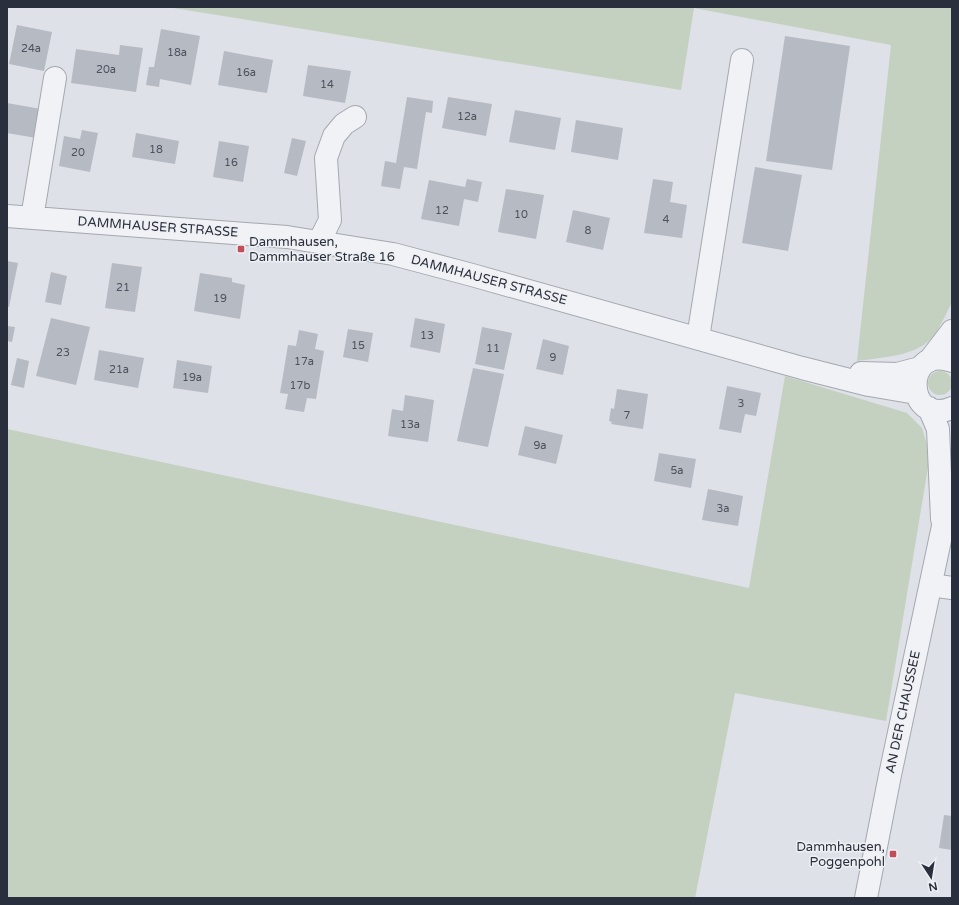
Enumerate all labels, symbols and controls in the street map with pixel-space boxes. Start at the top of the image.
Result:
house number: 24a [21,42,41,55]
house number: 18a [167,46,187,59]
house number: 20a [96,63,116,76]
house number: 16a [236,66,256,79]
house number: 14 [320,78,334,91]
house number: 12a [457,110,477,123]
house number: 18 [149,143,163,156]
house number: 20 [71,146,85,159]
house number: 16 [224,156,238,169]
house number: 12 [435,204,449,217]
house number: 10 [514,208,528,221]
street label: DAMMHAUSER STRASSE [77,213,239,241]
house number: 4 [663,213,670,226]
house number: 8 [585,224,592,237]
place label: Dammhausen, Dammhauser Straße 16 [249,234,395,265]
marker: Dammhausen, Dammhauser Straße 16 [236,244,246,254]
street label: DAMMHAUSER STRASSE [409,251,569,309]
house number: 21 [116,281,130,294]
house number: 19 [213,292,227,305]
house number: 13 [420,329,434,342]
house number: 15 [351,339,365,352]
house number: 11 [486,342,500,355]
house number: 23 [56,346,70,359]
house number: 9 [550,351,557,364]
house number: 17a [294,355,314,368]
house number: 21a [109,363,129,376]
house number: 19a [182,371,202,384]
house number: 17b [290,379,310,392]
house number: 3 [738,397,745,410]
house number: 7 [624,409,631,422]
house number: 13a [400,418,420,431]
house number: 9a [533,439,547,452]
house number: 5a [670,464,684,477]
house number: 3a [716,502,730,515]
street label: AN DER CHAUSSEE [882,649,924,775]
place label: Dammhausen, Poggenpohl [796,839,885,870]
marker: Dammhausen, Poggenpohl [888,849,898,859]
north arrow [911,857,951,897]
text: N [927,879,939,894]

